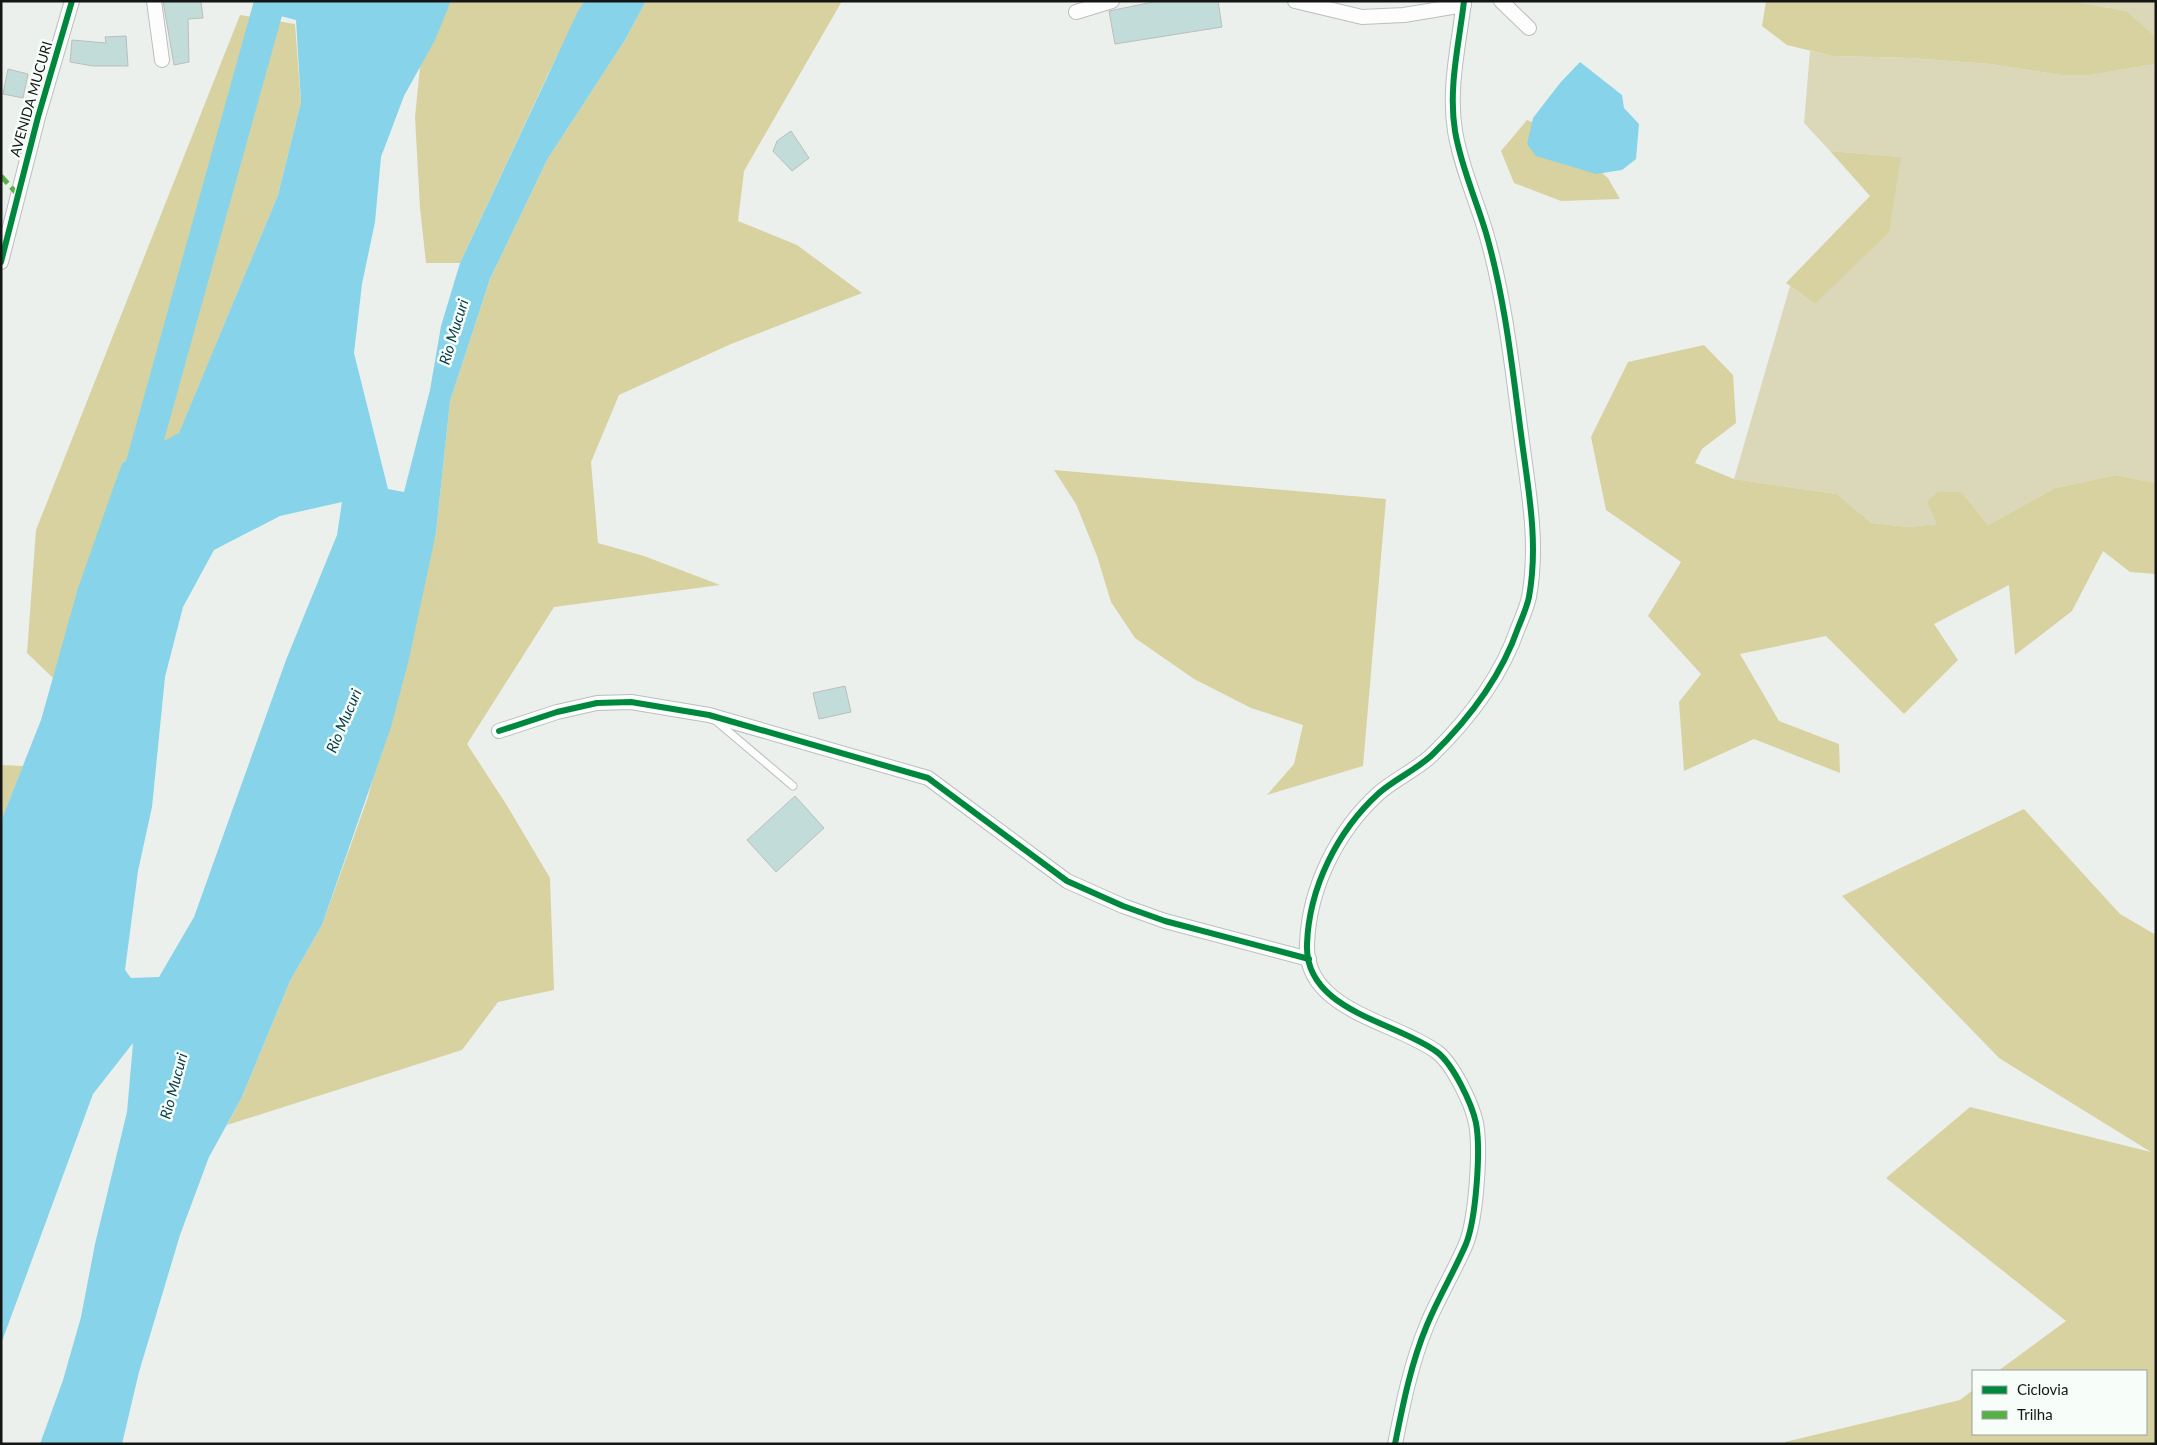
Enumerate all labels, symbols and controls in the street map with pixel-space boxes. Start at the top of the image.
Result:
street label: AVENIDA MUCURI [6,39,55,159]
water label: Rio Mucuri [435,296,472,367]
water label: Rio Mucuri [322,686,365,755]
water label: Rio Mucuri [156,1050,191,1121]
legend [1972,1370,2147,1435]
text: Ciclovia [2017,1380,2068,1398]
text: Trilha [2017,1405,2053,1423]

